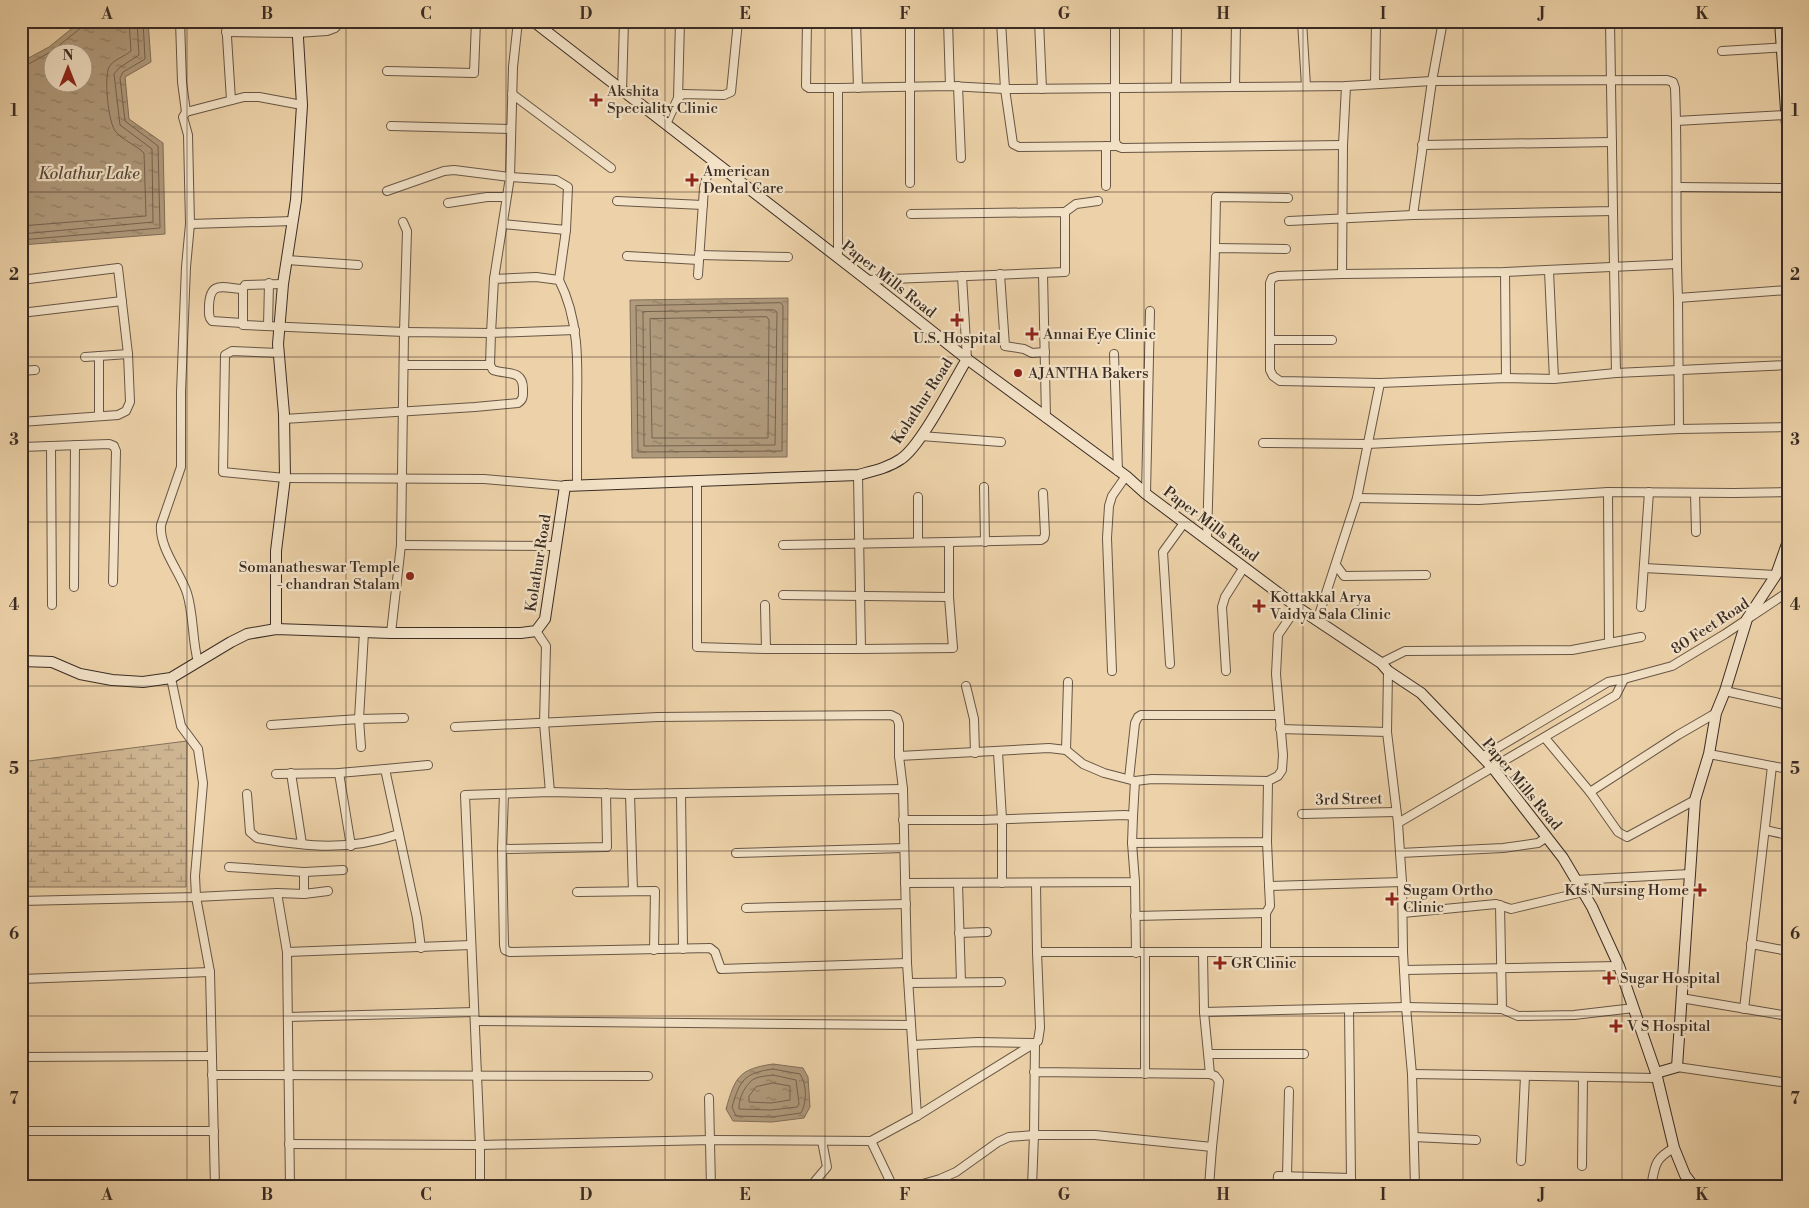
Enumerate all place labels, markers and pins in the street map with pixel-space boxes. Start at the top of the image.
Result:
place label: Akshita Speciality Clinic [606,82,718,118]
marker: Akshita Speciality Clinic [589,93,603,107]
place label: American Dental Care [702,162,784,198]
marker: American Dental Care [685,173,699,187]
marker: U.S. Hospital [950,313,964,327]
place label: Annai Eye Clinic [1042,325,1156,344]
marker: Annai Eye Clinic [1025,327,1039,341]
place label: U.S. Hospital [913,329,1001,348]
place label: AJANTHA Bakers [1027,364,1149,383]
marker: AJANTHA Bakers [1012,367,1024,379]
place label: Somanatheswar Temple - chandran Stalam [239,558,400,594]
marker: Somanatheswar Temple - chandran Stalam [404,570,416,582]
place label: Kottakkal Arya Vaidya Sala Clinic [1269,588,1391,624]
marker: Kottakkal Arya Vaidya Sala Clinic [1252,599,1266,613]
place label: Sugam Ortho Clinic [1403,881,1493,917]
place label: Kts Nursing Home [1565,881,1689,900]
marker: Kts Nursing Home [1693,883,1707,897]
marker: Sugam Ortho Clinic [1385,892,1399,906]
place label: GR Clinic [1231,954,1297,973]
marker: GR Clinic [1213,956,1227,970]
place label: Sugar Hospital [1620,969,1721,988]
marker: Sugar Hospital [1602,971,1616,985]
place label: V S Hospital [1626,1017,1711,1036]
marker: V S Hospital [1609,1019,1623,1033]

